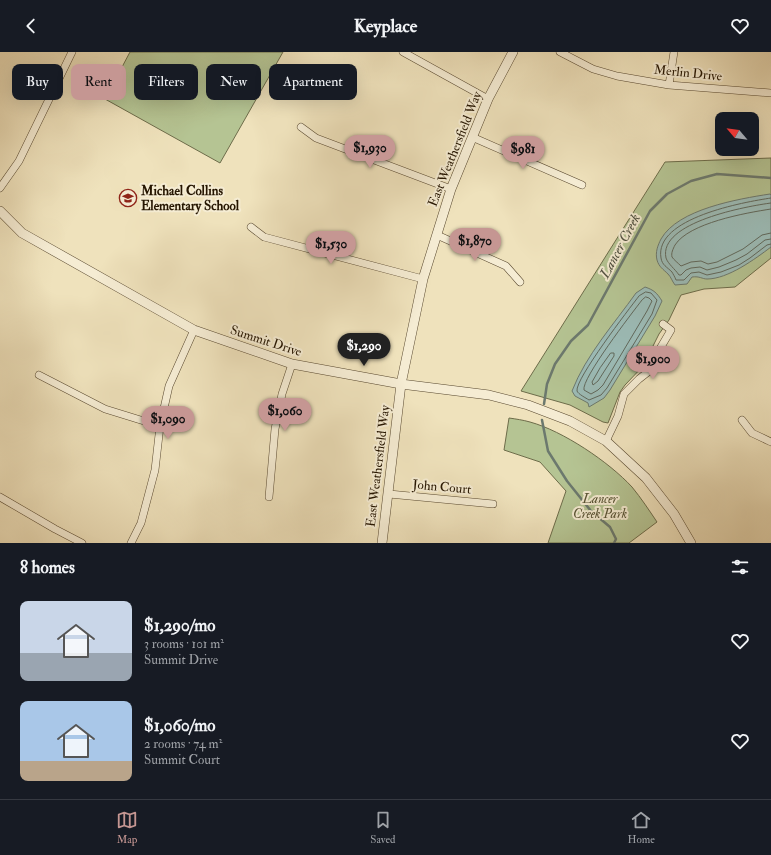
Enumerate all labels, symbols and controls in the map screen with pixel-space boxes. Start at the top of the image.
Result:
icon: back [20,15,42,37]
text: Keyplace [354,15,417,38]
icon: heart [729,15,751,37]
street label: Merlin Drive [653,61,723,85]
chip: Buy [12,64,63,100]
chip: Rent [71,64,126,100]
chip: Filters [134,64,198,100]
chip: New [206,64,261,100]
chip: Apartment [269,64,357,100]
street label: East Weathersfield Way [425,89,486,209]
north arrow [715,112,759,156]
map controls [715,112,759,156]
pin: $1,930 [337,135,403,169]
pin: $981 [499,136,547,170]
text: $1,930 [353,140,387,156]
text: $981 [511,141,535,157]
place label: Michael Collins Elementary School [140,183,240,215]
school or university icon: Michael Collins Elementary School [118,188,138,208]
water label: Lancer Creek [596,211,644,282]
pin: $1,870 [442,228,508,262]
pin: $1,530 [298,231,364,265]
text: $1,870 [458,233,492,249]
text: $1,530 [315,236,347,252]
street label: Summit Drive [228,322,304,360]
pin: $1,290 [331,333,397,367]
text: $1,290 [346,338,382,354]
pin: $1,900 [620,346,686,380]
text: $1,900 [635,351,671,367]
pin: $1,060 [252,398,318,432]
text: $1,060 [268,403,302,419]
street label: East Weathersfield Way [363,404,394,528]
pin: $1,090 [135,406,201,440]
text: $1,090 [150,411,186,427]
street label: John Court [411,476,472,498]
park label: Lancer Creek Park [573,491,627,522]
icon: filters [729,556,751,578]
text: 8 homes [20,557,75,578]
text: $1,290/mo [144,615,216,636]
icon: home [52,617,100,665]
icon: heart [729,630,751,652]
text: 3 rooms · 101 m² [144,636,224,652]
text: Summit Drive [144,652,218,668]
text: $1,060/mo [144,715,215,736]
icon: home [52,717,100,765]
icon: heart [729,730,751,752]
text: 2 rooms · 74 m² [144,736,222,752]
text: Summit Court [144,752,220,768]
tab: Map [116,809,138,846]
tab: Saved [370,809,395,846]
tab: Home [628,809,655,846]

